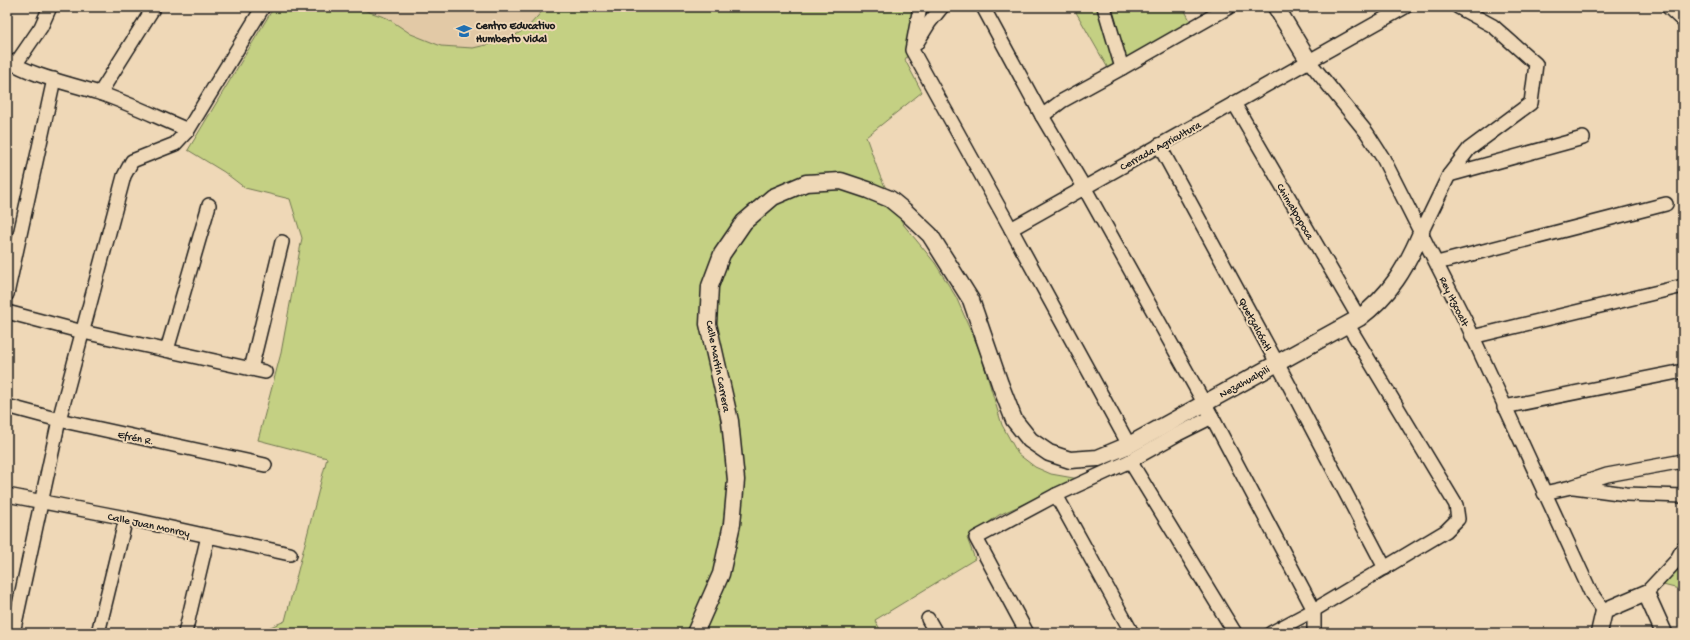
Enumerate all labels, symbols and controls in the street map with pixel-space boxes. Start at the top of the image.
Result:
place label: Centro Educativo Humberto Vidal [475,20,556,46]
school or university icon: Centro Educativo Humberto Vidal [455,22,473,40]
street label: Cerrada Agricultura [1118,119,1204,174]
street label: Chimalpopoca [1273,182,1316,243]
street label: Rey Itzcoalt [1436,275,1471,330]
street label: Quetzalcóatl [1235,296,1274,354]
street label: Calle Martín Carrera [702,320,732,414]
street label: Nezahualpili [1218,364,1272,402]
street label: Efrén R. [116,428,155,449]
street label: Calle Juan Monroy [106,511,191,541]

